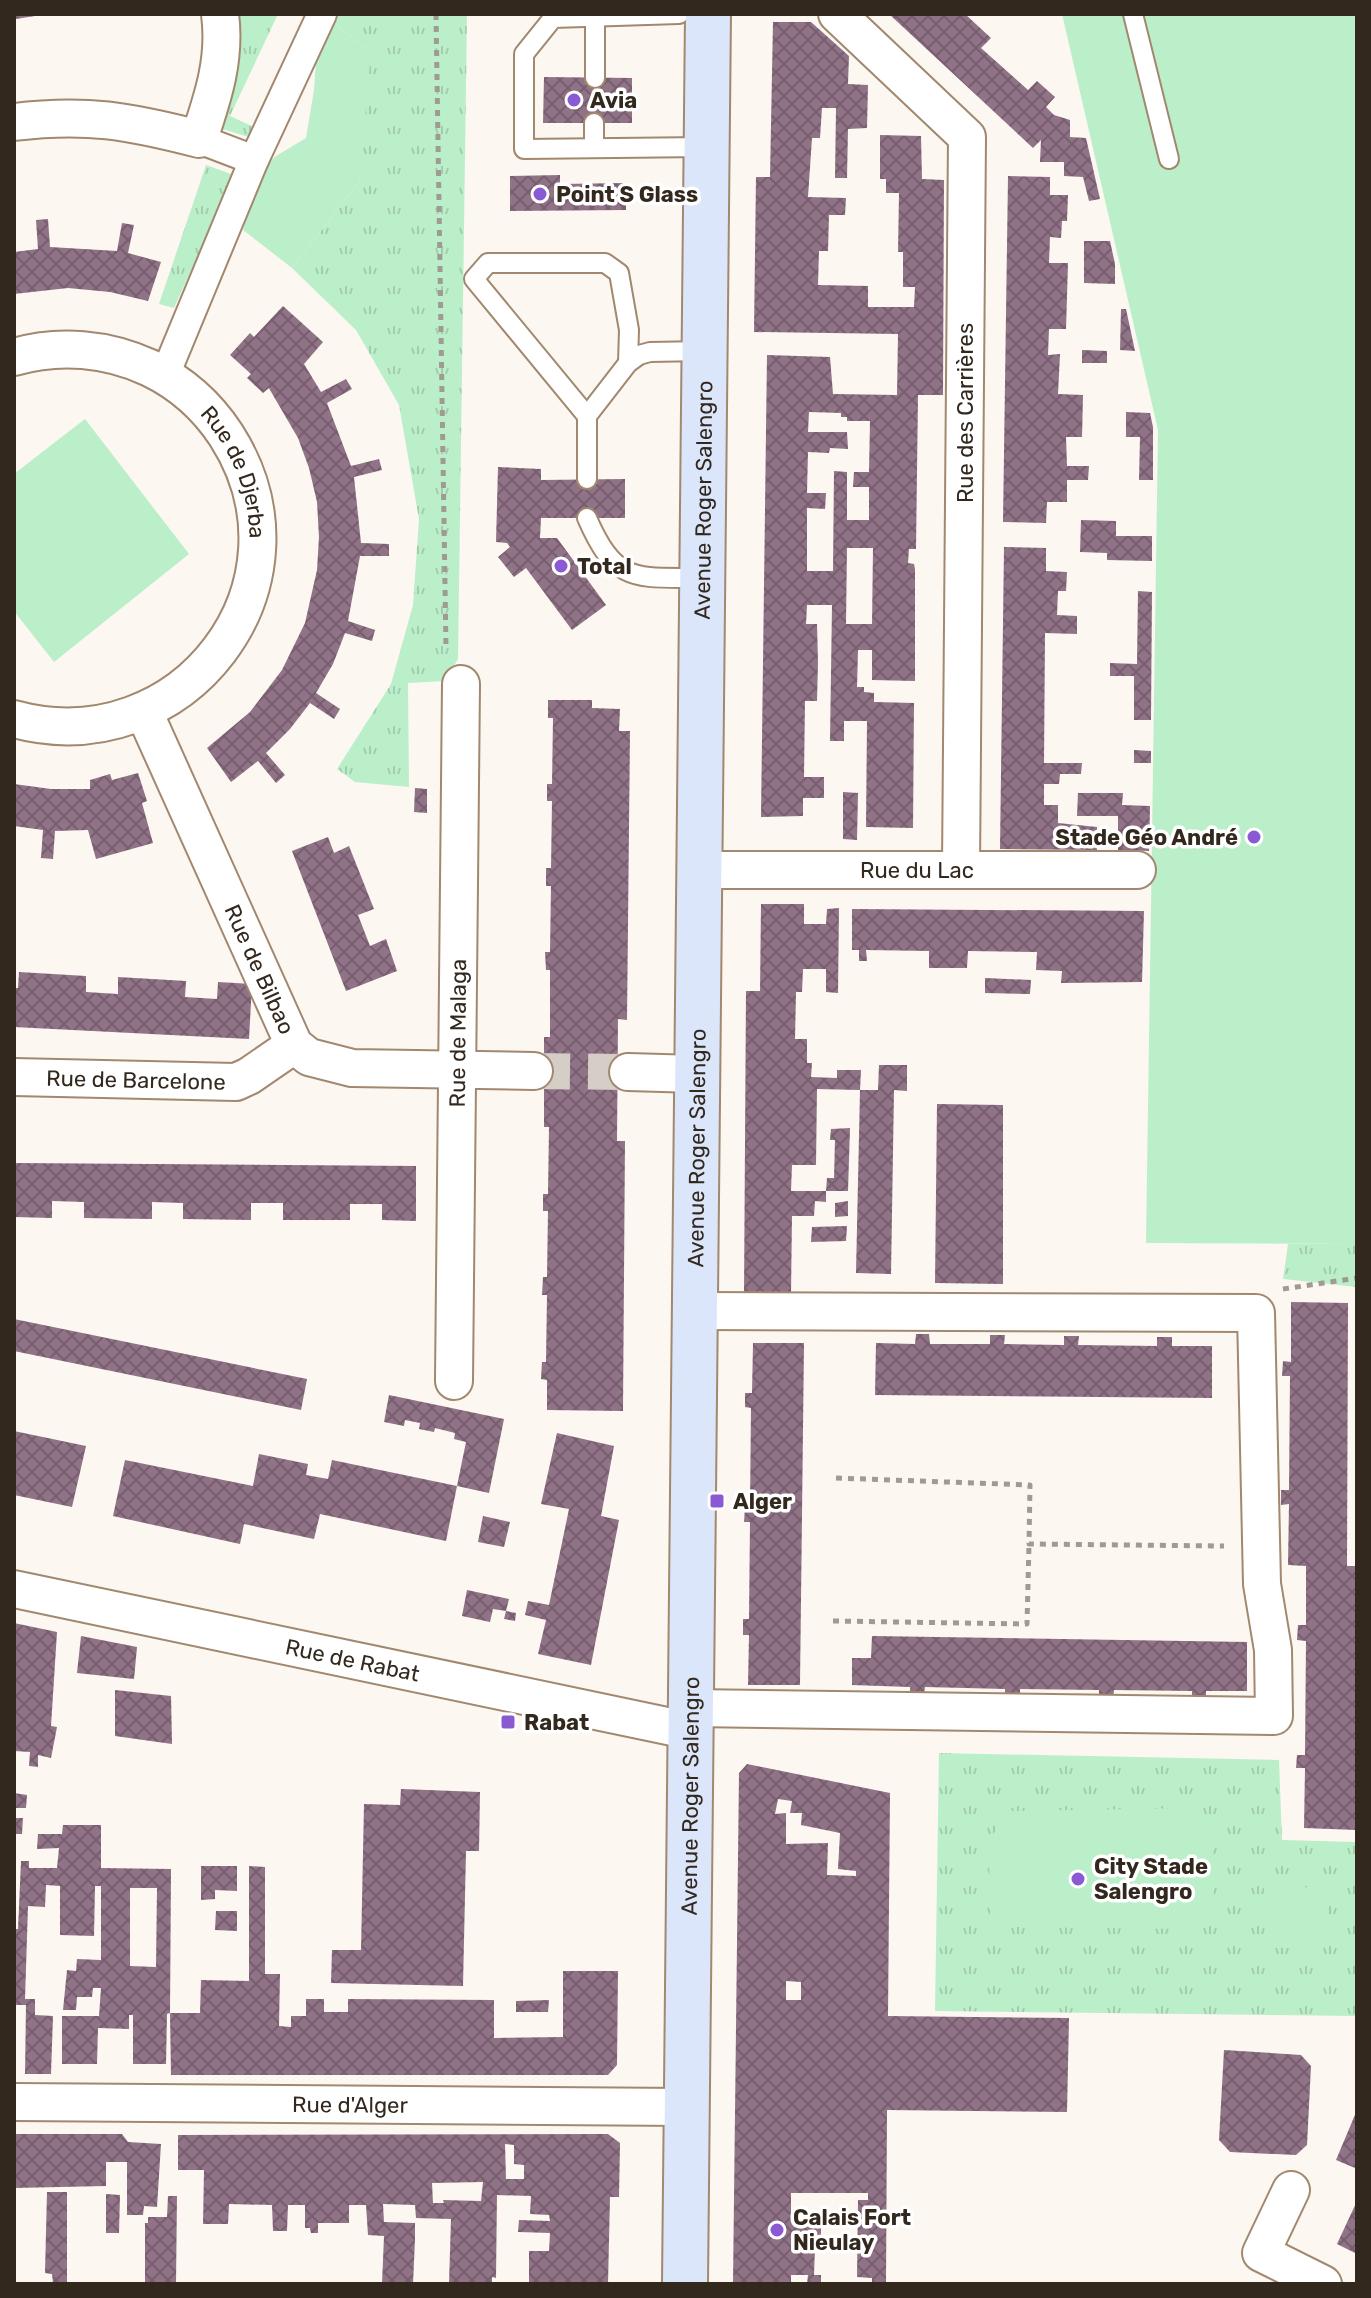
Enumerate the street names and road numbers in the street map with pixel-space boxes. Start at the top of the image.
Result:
street label: Rue des Carrières [952,323,979,503]
street label: Avenue Roger Salengro [688,380,718,620]
street label: Rue de Djerba [195,400,271,539]
street label: Rue du Lac [860,857,974,884]
street label: Rue de Bilbao [219,900,301,1038]
street label: Rue de Malaga [443,959,472,1107]
street label: Avenue Roger Salengro [682,1028,711,1268]
street label: Rue de Barcelone [46,1064,226,1095]
street label: Rue de Rabat [283,1633,423,1687]
street label: Avenue Roger Salengro [675,1676,705,1916]
street label: Rue d'Alger [292,2091,409,2118]

